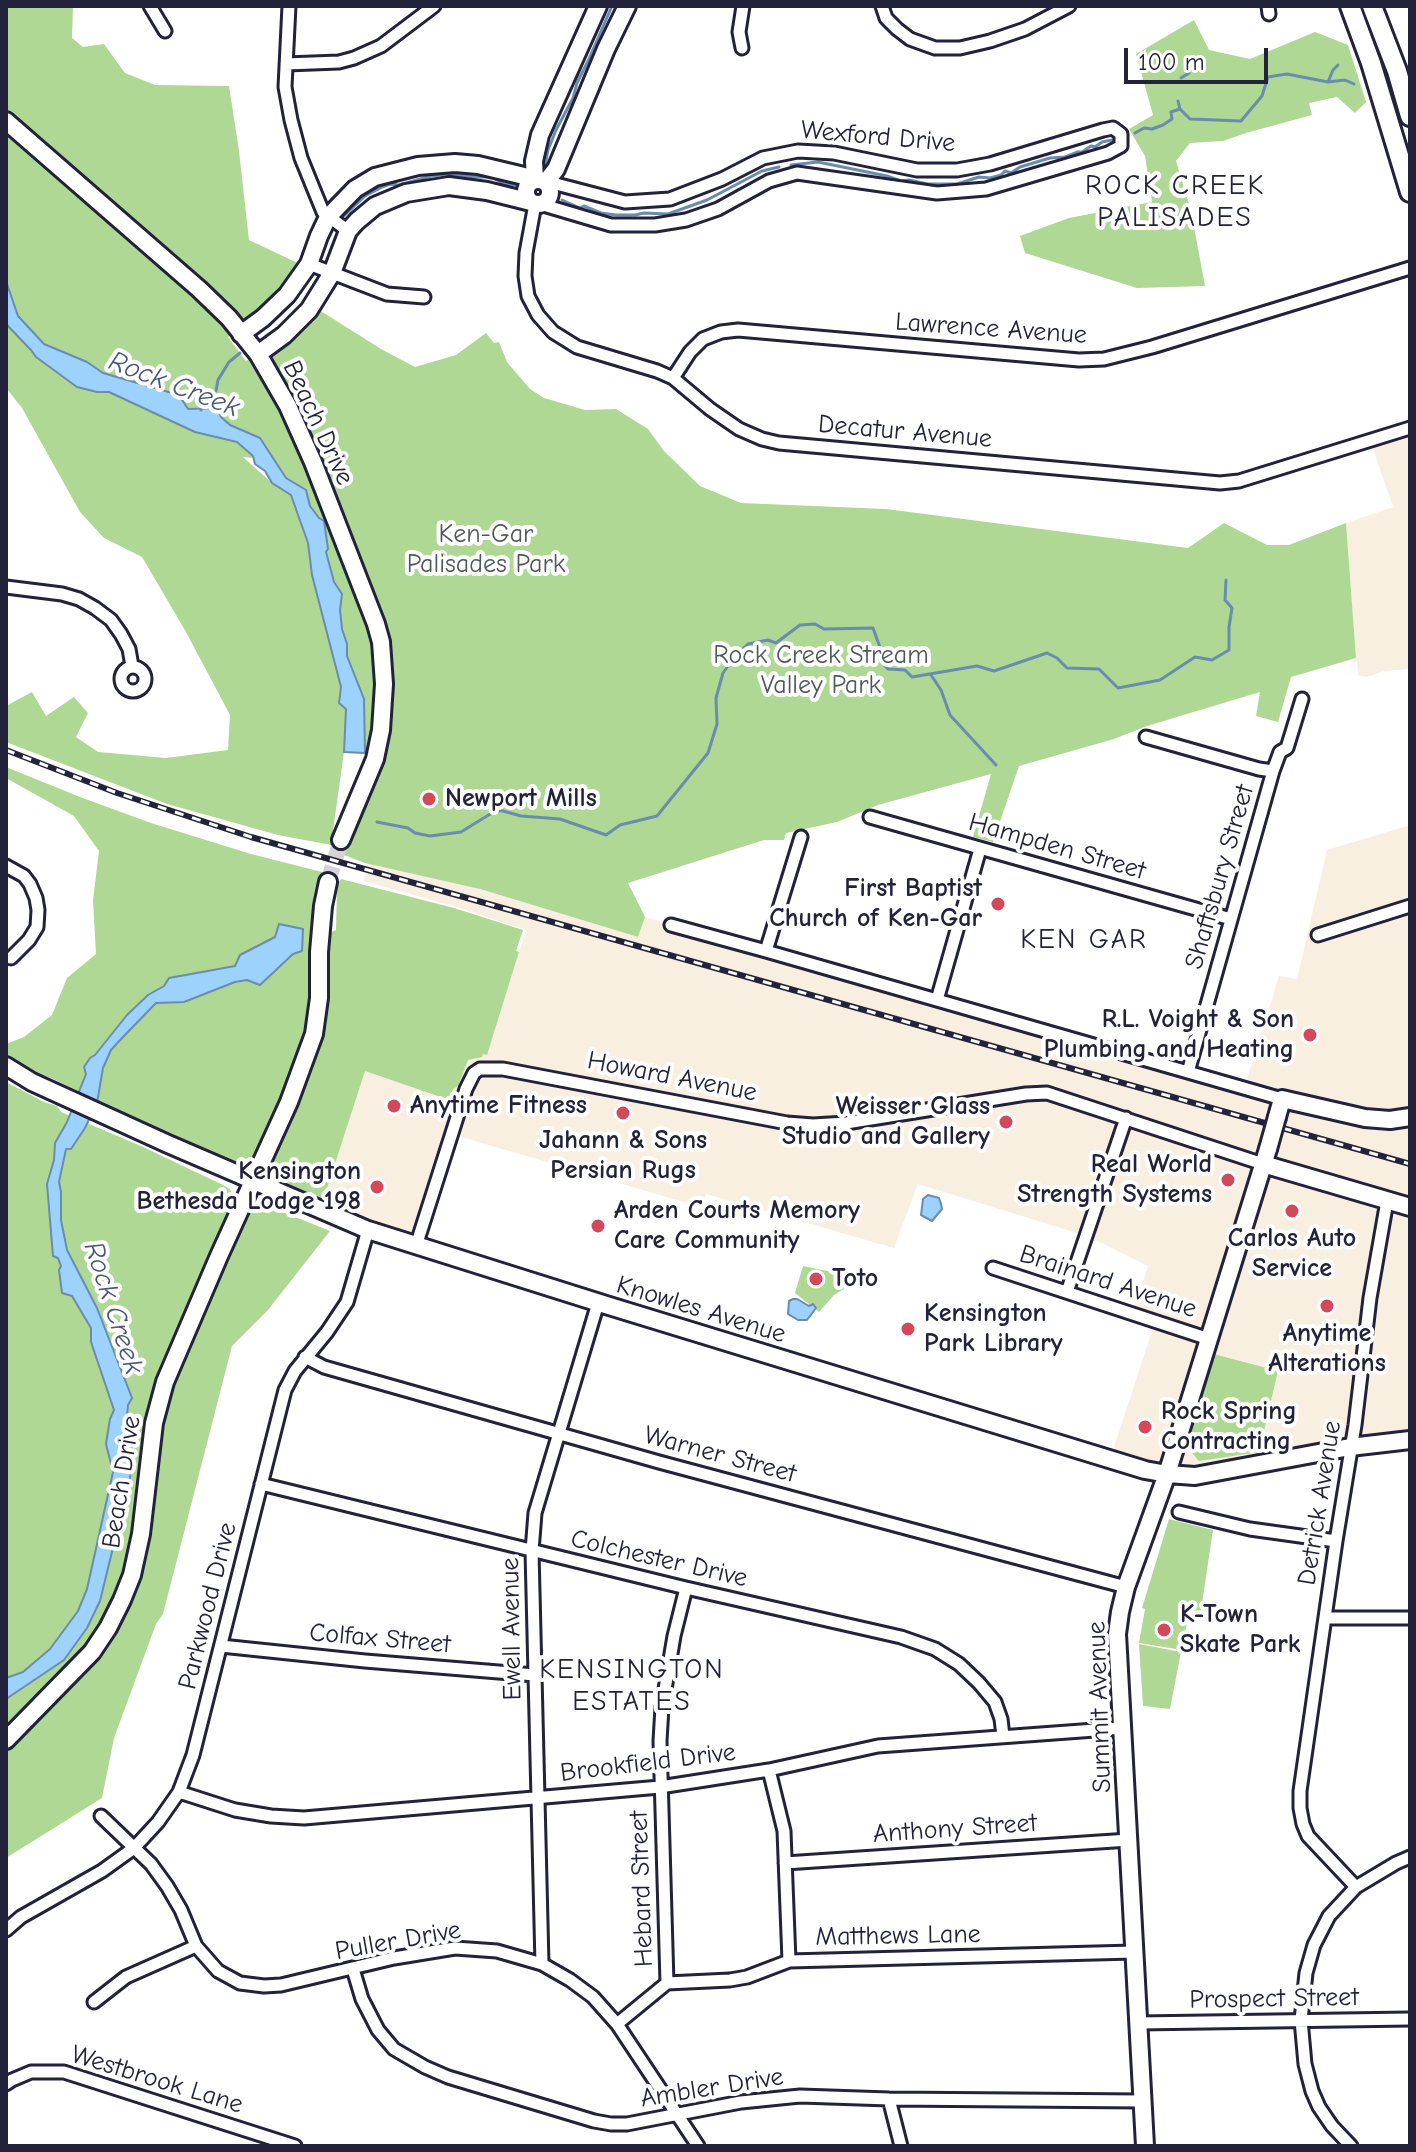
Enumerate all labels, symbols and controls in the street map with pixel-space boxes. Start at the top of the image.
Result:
scale bar [1128,32,1272,82]
text: 100 m [1138,48,1205,76]
street label: Wexford Drive [800,115,956,159]
district label: ROCK CREEK PALISADES [1085,169,1265,235]
street label: Lawrence Avenue [894,307,1088,351]
water label: Rock Creek [104,345,244,425]
street label: Beach Drive [276,356,360,490]
street label: Decatur Avenue [817,409,993,455]
park label: Ken-Gar Palisades Park [407,519,565,580]
park label: Rock Creek Stream Valley Park [713,640,929,702]
street label: Shaftsbury Street [1179,781,1261,973]
place label: Newport Mills [445,783,597,815]
marker: Newport Mills [420,790,438,808]
street label: Hampden Street [965,807,1149,887]
place label: First Baptist Church of Ken-Gar [769,873,982,934]
marker: First Baptist Church of Ken-Gar [989,895,1007,913]
district label: KEN GAR [1020,923,1148,957]
place label: R.L. Voight & Son Plumbing and Heating [1044,1004,1294,1066]
marker: R.L. Voight & Son Plumbing and Heating [1301,1026,1319,1044]
street label: Howard Avenue [585,1045,759,1109]
place label: Anytime Fitness [410,1090,587,1122]
place label: Weisser Glass Studio and Gallery [782,1091,990,1152]
marker: Anytime Fitness [385,1097,403,1115]
marker: Jahann & Sons Persian Rugs [614,1104,632,1122]
marker: Weisser Glass Studio and Gallery [997,1113,1015,1131]
place label: Jahann & Sons Persian Rugs [539,1125,707,1186]
place label: Real World Strength Systems [1017,1149,1212,1210]
place label: Kensington Bethesda Lodge 198 [136,1156,361,1218]
marker: Real World Strength Systems [1219,1171,1237,1189]
marker: Kensington Bethesda Lodge 198 [368,1178,386,1196]
place label: Arden Courts Memory Care Community [614,1195,860,1256]
marker: Carlos Auto Service [1283,1202,1301,1220]
marker: Arden Courts Memory Care Community [589,1217,607,1235]
place label: Carlos Auto Service [1228,1223,1356,1284]
water label: Rock Creek [76,1238,150,1378]
street label: Brainard Avenue [1016,1239,1200,1325]
place label: Toto [832,1263,878,1295]
street label: Knowles Avenue [613,1269,789,1351]
marker: Toto [807,1270,825,1288]
marker: Anytime Alterations [1318,1297,1336,1315]
place label: Kensington Park Library [924,1298,1063,1360]
place label: Anytime Alterations [1268,1318,1386,1380]
marker: Kensington Park Library [899,1320,917,1338]
place label: Rock Spring Contracting [1161,1396,1297,1458]
street label: Beach Drive [96,1414,148,1550]
marker: Rock Spring Contracting [1136,1418,1154,1436]
street label: Detrick Avenue [1292,1419,1348,1587]
street label: Warner Street [641,1420,799,1490]
street label: Parkwood Drive [172,1519,244,1693]
street label: Colchester Drive [568,1524,750,1594]
street label: Ewell Avenue [495,1557,529,1701]
place label: K-Town Skate Park [1180,1599,1300,1660]
street label: Colfax Street [308,1617,452,1661]
street label: Summit Avenue [1081,1621,1119,1793]
marker: K-Town Skate Park [1155,1621,1173,1639]
district label: KENSINGTON ESTATES [539,1653,725,1719]
street label: Brookfield Drive [559,1737,737,1789]
street label: Anthony Street [872,1808,1038,1850]
street label: Hebard Street [624,1810,660,1968]
street label: Puller Drive [333,1915,463,1967]
street label: Matthews Lane [815,1919,981,1953]
street label: Prospect Street [1189,1982,1359,2016]
street label: Westbrook Lane [67,2039,247,2121]
street label: Ambler Drive [638,2061,786,2115]

